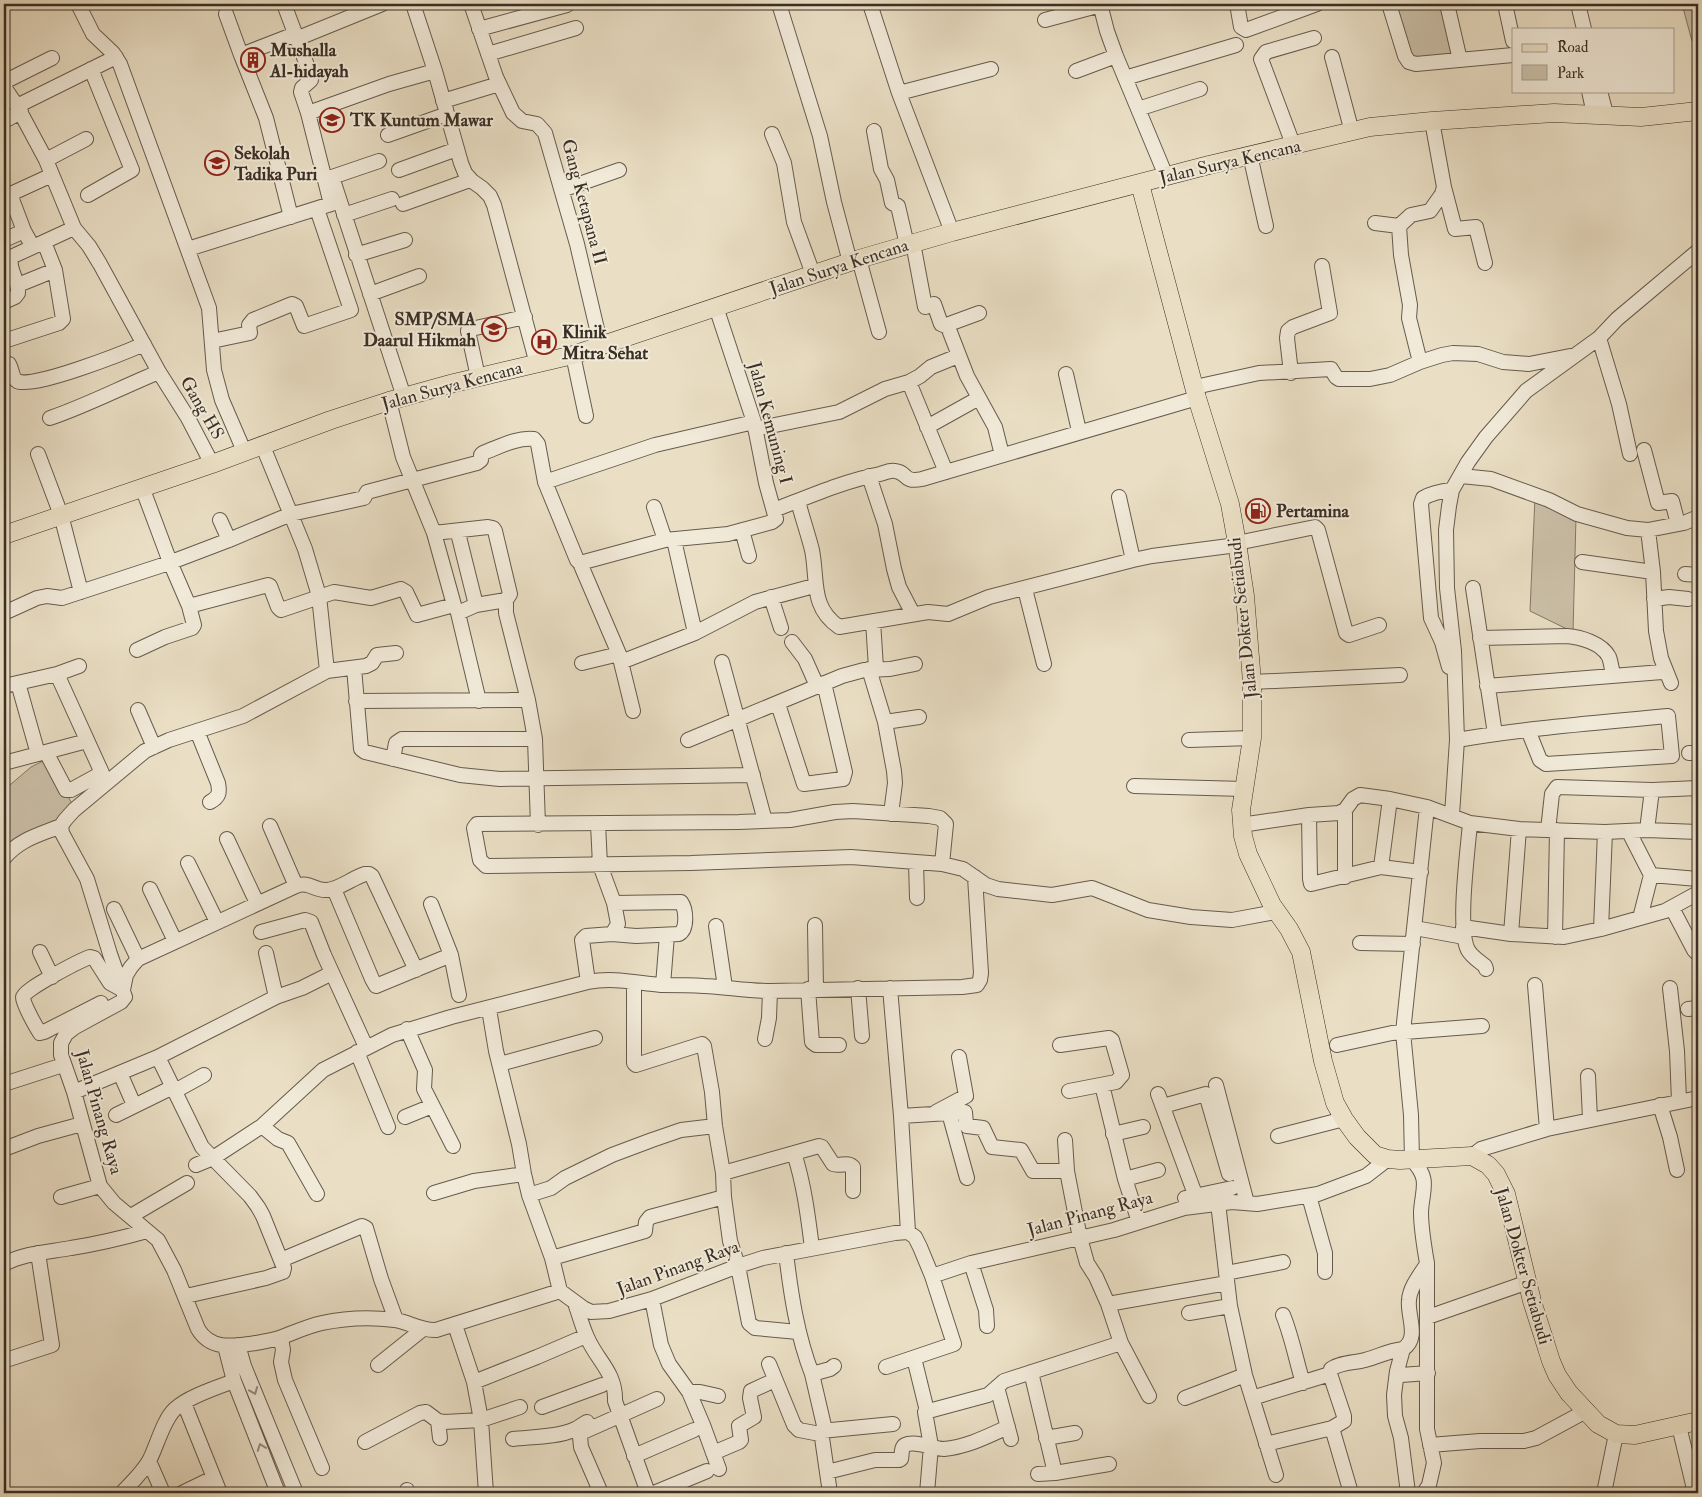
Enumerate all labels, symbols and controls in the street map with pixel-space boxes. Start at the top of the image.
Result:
legend [1512,28,1674,92]
text: Road [1557,38,1589,57]
place label: Mushalla Al-hidayah [269,39,349,83]
building icon: Mushalla Al-hidayah [240,47,266,73]
text: Park [1557,64,1584,83]
school or university icon: TK Kuntum Mawar [319,107,345,133]
place label: TK Kuntum Mawar [349,109,493,132]
street label: Jalan Surya Kencana [1156,134,1304,190]
street label: Gang Ketapana II [556,137,612,267]
place label: Sekolah Tadika Puri [233,142,318,186]
school or university icon: Sekolah Tadika Puri [204,150,230,176]
street label: Jalan Surya Kencana [766,234,912,301]
place label: SMP/SMA Daarul Hikmah [363,308,477,352]
school or university icon: SMP/SMA Daarul Hikmah [481,316,507,342]
place label: Klinik Mitra Sehat [561,321,648,365]
hospital icon: Klinik Mitra Sehat [531,329,557,355]
street label: Jalan Surya Kencana [378,356,525,416]
street label: Jalan Kemuning I [742,358,797,487]
street label: Gang HS [175,372,229,444]
fuel station icon: Pertamina [1245,498,1271,524]
place label: Pertamina [1276,500,1350,523]
street label: Jalan Dokter Setiabudi [1223,536,1263,701]
street label: Jalan Pinang Raya [70,1046,128,1178]
street label: Jalan Dokter Setiabudi [1489,1184,1556,1347]
street label: Jalan Pinang Raya [1024,1186,1156,1242]
street label: Jalan Pinang Raya [613,1235,743,1301]
one-way arrow [248,1386,258,1395]
one-way arrow [257,1444,267,1452]

